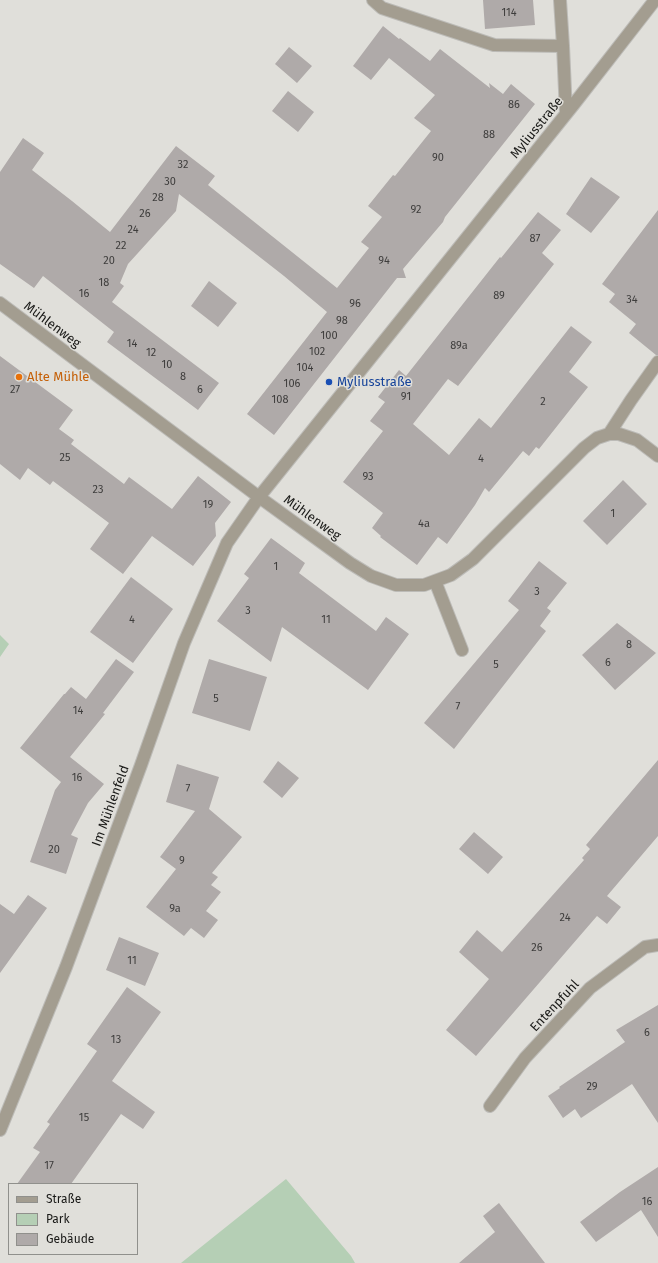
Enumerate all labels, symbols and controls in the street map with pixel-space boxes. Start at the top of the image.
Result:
house number: 114 [501,6,517,20]
street label: Myliusstraße [507,94,567,162]
house number: 86 [508,98,520,112]
house number: 88 [483,128,495,142]
house number: 90 [432,151,444,165]
house number: 32 [178,158,188,172]
house number: 30 [164,175,176,189]
house number: 28 [152,191,164,205]
house number: 92 [411,203,421,217]
house number: 26 [139,207,151,221]
house number: 24 [128,223,138,237]
house number: 87 [530,232,540,246]
house number: 22 [116,239,126,253]
house number: 20 [103,254,115,268]
house number: 94 [378,254,390,268]
house number: 18 [99,276,109,290]
house number: 16 [79,287,89,301]
house number: 89 [493,289,505,303]
house number: 34 [626,293,638,307]
house number: 96 [349,297,361,311]
street label: Mühlenweg [21,299,83,351]
house number: 98 [336,314,348,328]
house number: 100 [320,329,338,343]
house number: 14 [127,337,137,351]
house number: 89a [450,339,468,353]
house number: 102 [309,345,325,359]
house number: 12 [146,346,156,360]
house number: 10 [162,358,172,372]
house number: 104 [297,361,313,375]
place label: Alte Mühle [27,369,89,385]
house number: 8 [180,370,186,384]
marker: Alte Mühle [14,372,24,382]
place label: Myliusstraße [337,374,412,390]
house number: 106 [284,377,300,391]
marker: Myliusstraße [324,377,334,387]
house number: 27 [10,383,20,397]
house number: 6 [197,383,203,397]
house number: 91 [401,390,411,404]
house number: 108 [272,393,288,407]
house number: 2 [540,395,546,409]
house number: 25 [60,451,70,465]
house number: 4 [478,452,484,466]
house number: 93 [362,470,374,484]
house number: 23 [93,483,103,497]
street label: Mühlenweg [280,492,344,544]
house number: 19 [203,498,213,512]
house number: 1 [611,507,615,521]
house number: 4a [418,517,430,531]
house number: 1 [274,560,278,574]
house number: 3 [534,585,540,599]
house number: 3 [245,604,251,618]
house number: 4 [129,613,135,627]
house number: 11 [321,613,331,627]
house number: 8 [626,638,632,652]
house number: 6 [605,656,611,670]
house number: 5 [493,658,499,672]
house number: 5 [213,692,219,706]
house number: 7 [456,700,460,714]
house number: 14 [73,704,83,718]
street label: Im Mühlenfeld [89,763,133,849]
house number: 16 [72,771,82,785]
house number: 7 [186,782,190,796]
house number: 20 [48,843,60,857]
house number: 9 [179,854,185,868]
house number: 9a [169,902,181,916]
house number: 24 [560,911,570,925]
house number: 26 [531,941,543,955]
house number: 11 [127,954,137,968]
street label: Entenpfuhl [527,977,583,1035]
house number: 6 [644,1026,650,1040]
house number: 13 [111,1033,121,1047]
house number: 29 [586,1080,598,1094]
house number: 15 [79,1111,89,1125]
house number: 17 [44,1159,54,1173]
legend [8,1183,138,1255]
text: Straße [46,1192,81,1206]
house number: 16 [642,1195,652,1209]
text: Park [46,1212,70,1226]
text: Gebäude [46,1232,94,1246]

